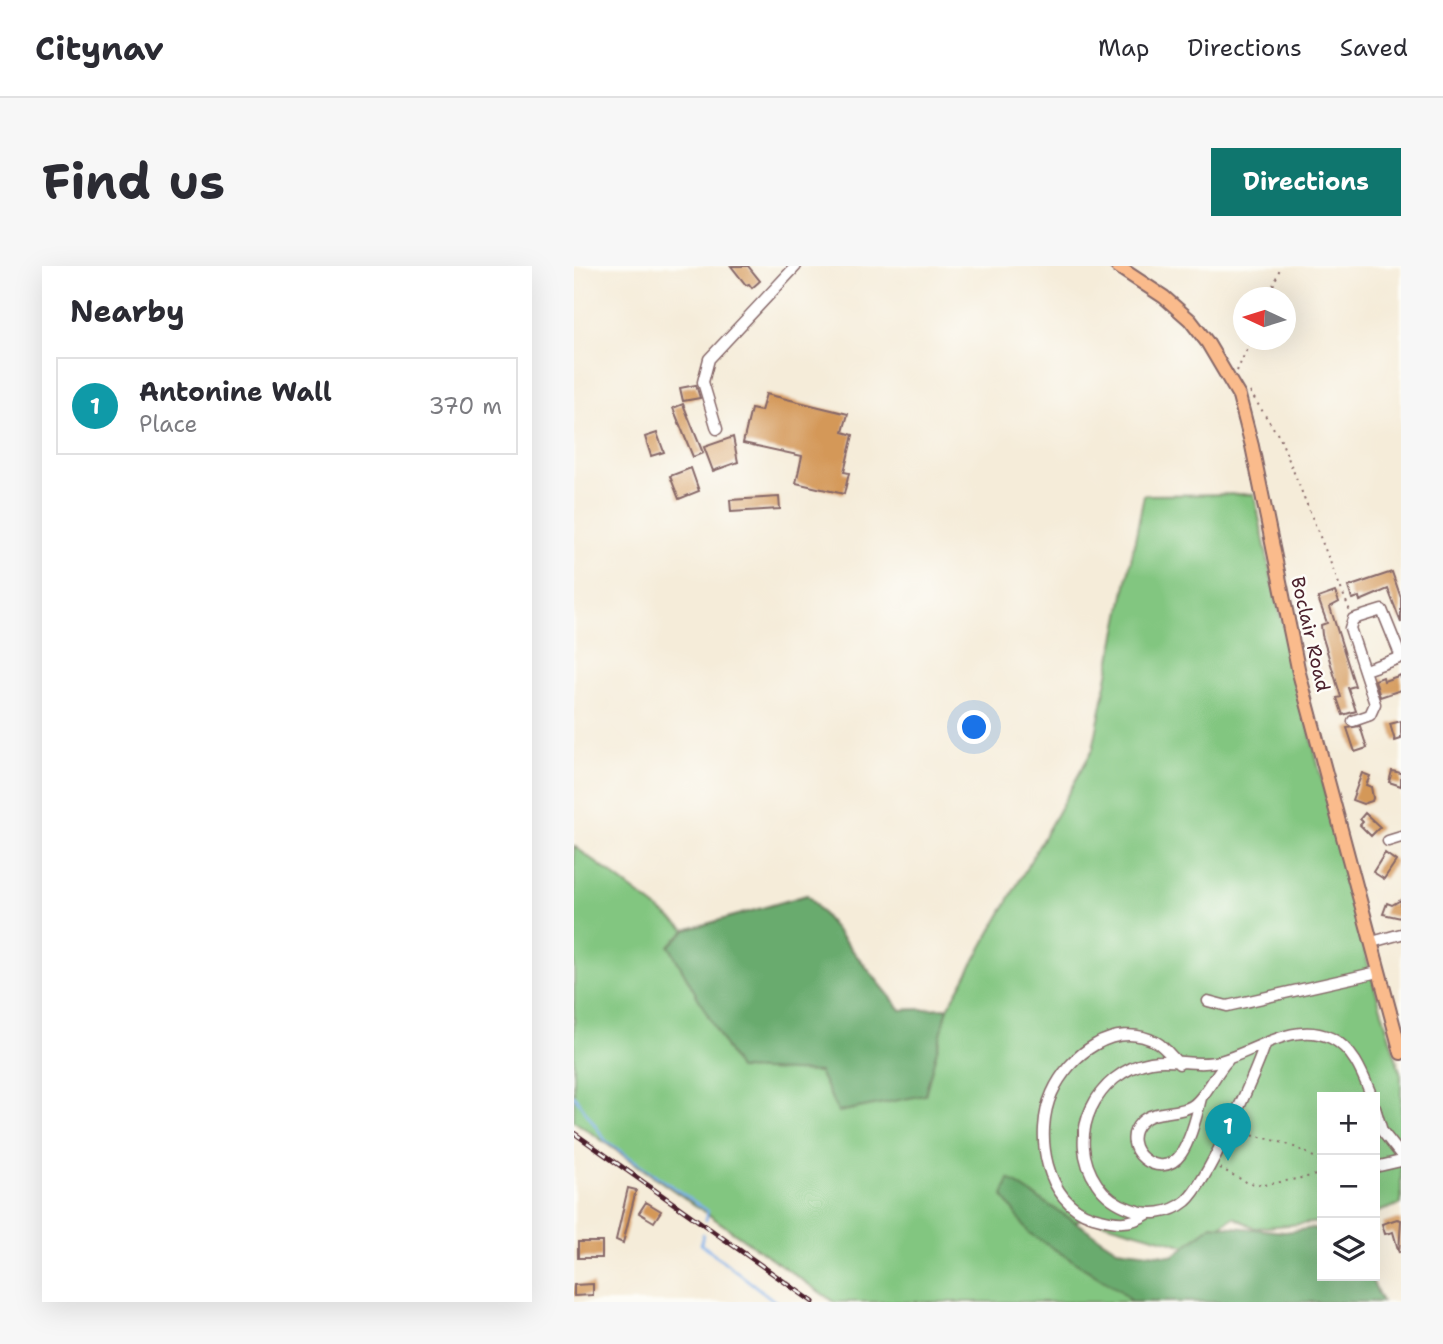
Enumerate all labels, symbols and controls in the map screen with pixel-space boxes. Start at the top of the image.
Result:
text: Citynav [35,26,164,71]
text: Map [1098,32,1149,64]
text: Directions [1187,32,1302,64]
text: Saved [1340,32,1408,64]
button: Directions [1211,148,1401,216]
text: Find us [42,149,225,215]
north arrow [1233,287,1296,350]
text: Nearby [70,291,185,332]
text: Antonine Wall [139,374,332,409]
text: 1 [90,391,100,421]
text: 370 m [429,391,502,421]
text: Place [139,409,198,439]
street label: Boclair Road [1285,574,1336,694]
your location [957,710,991,744]
map controls [1317,1092,1380,1281]
button: + [1317,1092,1380,1155]
pin: 1 [1205,1103,1251,1161]
button: − [1317,1155,1380,1218]
button: layers [1317,1218,1380,1281]

